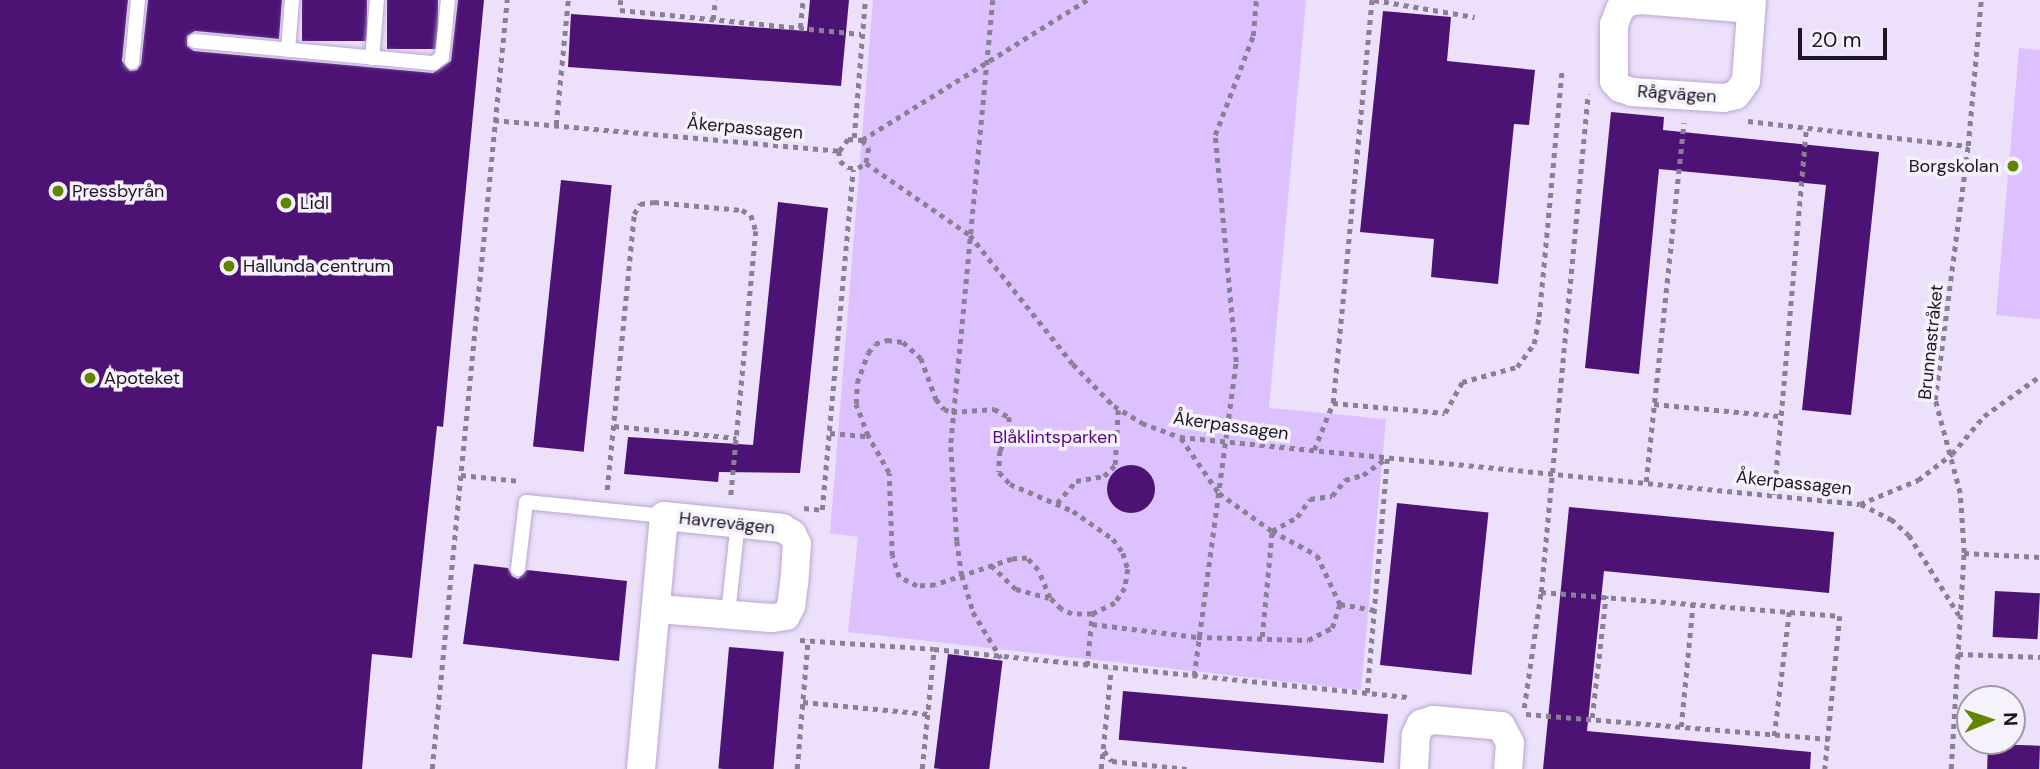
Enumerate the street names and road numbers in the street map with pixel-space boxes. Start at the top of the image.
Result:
street label: Rågvägen [1637,80,1717,108]
street label: Åkerpassagen [686,112,804,144]
street label: Brunnastråket [1914,283,1948,401]
street label: Åkerpassagen [1172,407,1290,445]
street label: Åkerpassagen [1735,466,1853,500]
street label: Havrevägen [678,507,776,539]

